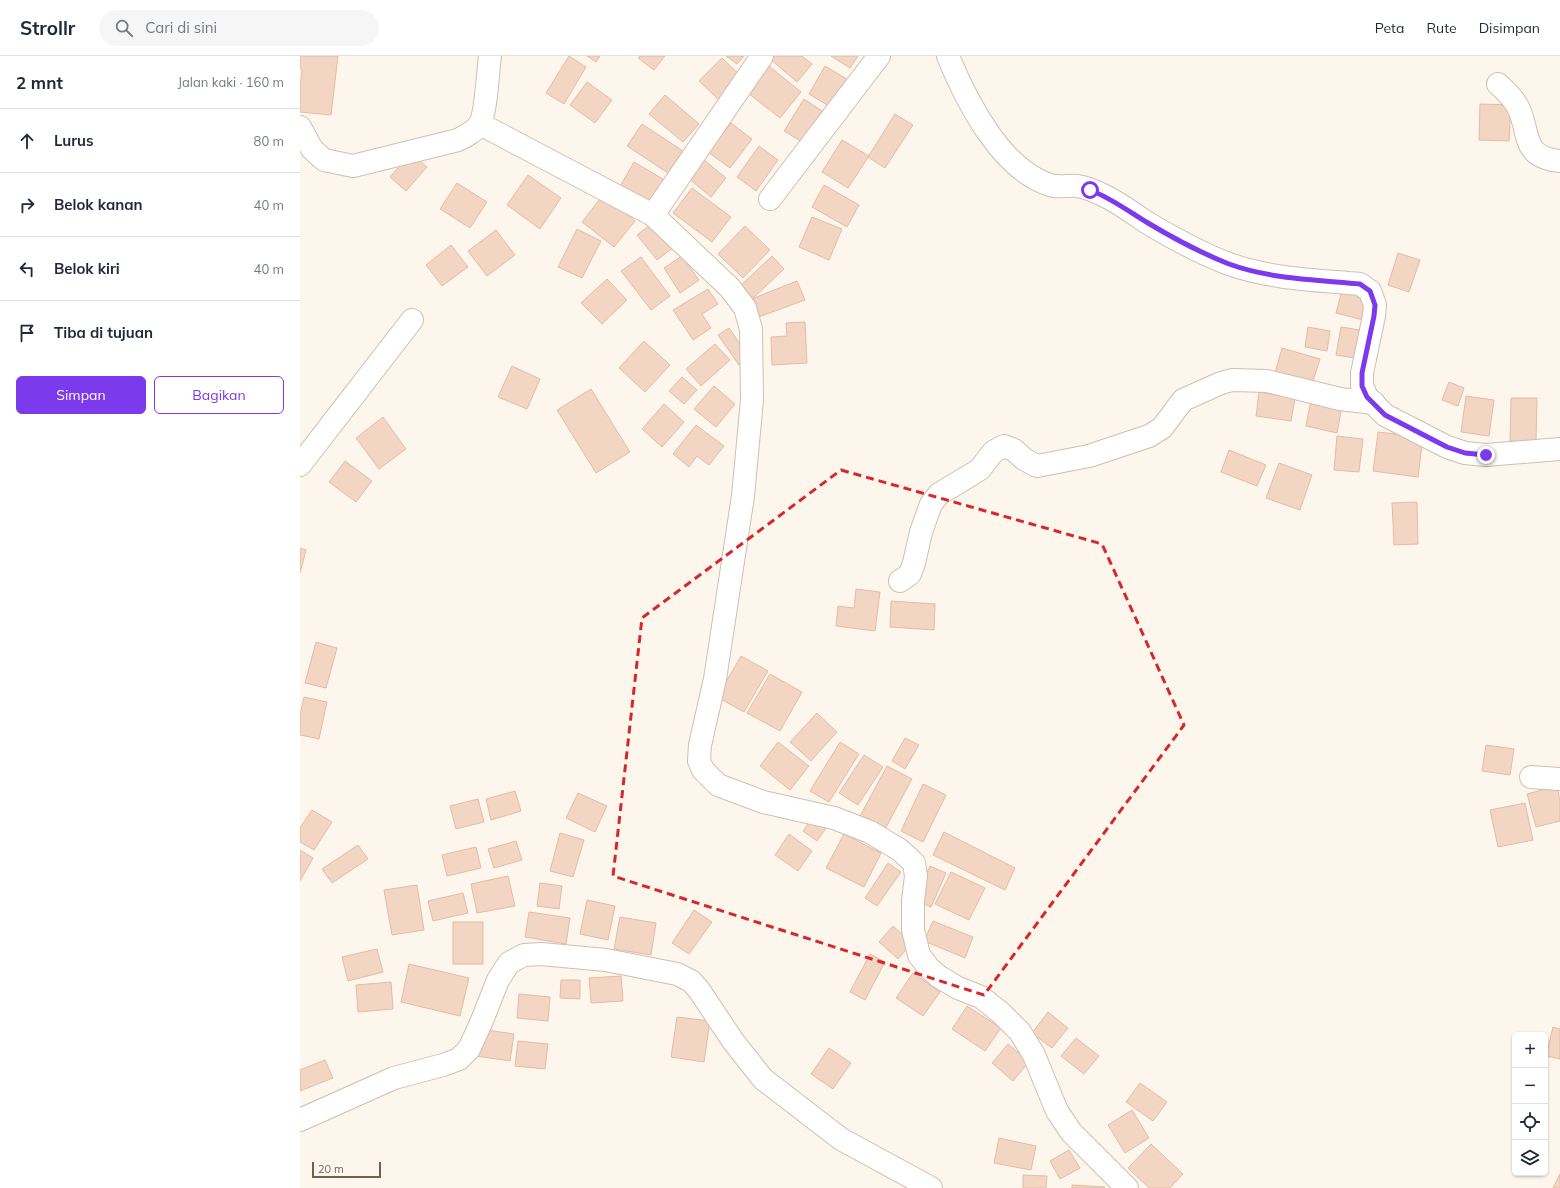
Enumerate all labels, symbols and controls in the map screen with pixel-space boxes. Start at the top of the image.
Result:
search box [99,10,379,46]
text: Strollr [20,16,75,40]
icon: search [113,17,135,39]
text: Cari di sini [145,18,217,37]
text: Peta [1375,19,1404,37]
text: Rute [1426,19,1457,37]
text: Disimpan [1479,19,1540,37]
text: 2 mnt [16,72,63,93]
text: Jalan kaki · 160 m [178,74,284,90]
icon: ahead [16,130,38,152]
text: Lurus [54,131,94,150]
text: 80 m [254,133,284,149]
route start [1081,181,1099,199]
icon: right [16,194,38,216]
text: Belok kanan [54,195,143,214]
text: 40 m [254,197,284,213]
icon: left [16,258,38,280]
text: Belok kiri [54,259,120,278]
text: 40 m [254,261,284,277]
icon: arrive [16,322,38,344]
text: Tiba di tujuan [54,323,153,342]
button: Simpan [16,376,146,414]
button: Bagikan [154,376,284,414]
route end [1477,446,1495,464]
map controls [1512,1032,1548,1176]
button: + [1512,1032,1548,1068]
button: − [1512,1068,1548,1104]
button: locate [1512,1104,1548,1140]
button: layers [1512,1140,1548,1176]
scale bar [312,1160,381,1179]
text: 20 m [318,1162,344,1176]

